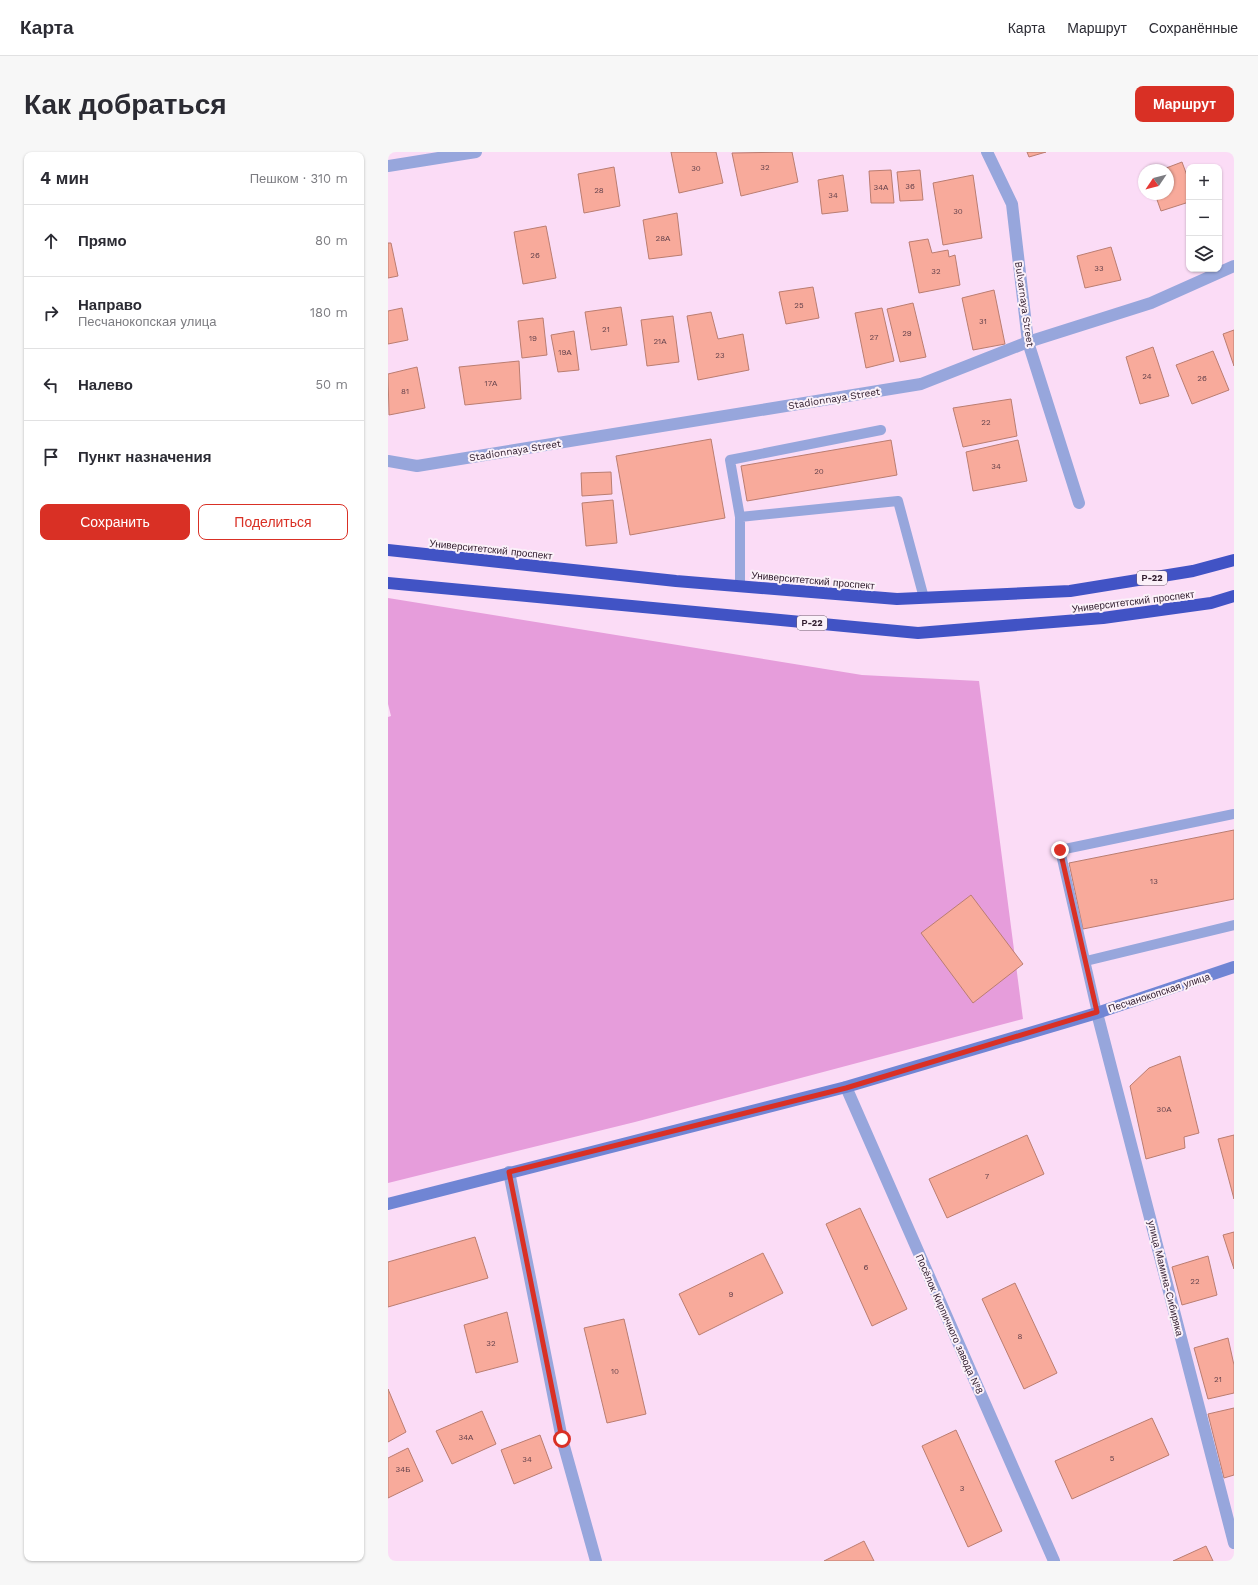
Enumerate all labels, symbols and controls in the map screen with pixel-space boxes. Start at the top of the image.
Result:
text: Карта [20,16,74,39]
text: Карта [1008,20,1045,36]
text: Маршрут [1067,20,1127,36]
text: Сохранённые [1149,20,1238,36]
button: Маршрут [1135,86,1234,122]
text: Как добраться [24,88,227,121]
house number: 32 [760,163,770,172]
house number: 30 [691,164,701,173]
north arrow [1138,164,1174,200]
map controls [1186,164,1222,272]
button: + [1186,164,1222,200]
text: 4 мин [40,168,89,188]
text: Пешком · 310 m [250,171,348,186]
house number: 36 [905,182,915,191]
house number: 34А [874,183,889,192]
house number: 28 [594,186,604,195]
house number: 34 [828,191,838,200]
button: − [1186,200,1222,236]
house number: 30 [953,207,963,216]
icon: ahead [40,230,62,252]
text: Прямо [78,232,127,250]
text: 80 m [315,233,348,248]
house number: 28А [656,234,671,243]
button: layers [1186,236,1222,272]
house number: 26 [530,251,540,260]
street label: Bulvarnaya Street [1013,261,1036,348]
house number: 33 [1094,264,1104,273]
house number: 32 [931,267,941,276]
text: Направо [78,296,142,314]
house number: 25 [794,301,804,310]
icon: right [40,302,62,324]
text: 180 m [310,305,348,320]
text: Песчанокопская улица [78,314,216,329]
house number: 31 [979,317,987,326]
house number: 21 [602,325,610,334]
house number: 29 [902,329,912,338]
house number: 27 [870,333,879,342]
house number: 19 [529,334,537,343]
house number: 21А [653,337,667,346]
house number: 19А [558,348,572,357]
house number: 23 [715,351,725,360]
house number: 24 [1142,372,1152,381]
icon: left [40,374,62,396]
house number: 26 [1197,374,1207,383]
text: Налево [78,376,133,394]
text: 50 m [316,377,348,392]
house number: 17А [485,379,498,388]
street label: Stadionnaya Street [787,386,882,411]
house number: 81 [401,387,409,396]
house number: 22 [981,418,991,427]
street label: Stadionnaya Street [468,438,563,463]
icon: arrive [40,446,62,468]
text: Пункт назначения [78,448,211,466]
house number: 34 [991,462,1001,471]
house number: 20 [814,467,824,476]
button: Сохранить [40,504,190,540]
button: Поделиться [198,504,348,540]
street label: Университетский проспект [429,538,553,561]
street label: Университетский проспект [751,570,875,591]
road number: Р-22 [1137,571,1167,585]
street label: Университетский проспект [1071,588,1195,614]
road number: Р-22 [797,616,827,630]
route end [1051,841,1069,859]
house number: 13 [1150,877,1158,886]
street label: Песчанокопская улица [1107,971,1212,1014]
house number: 30А [1157,1105,1172,1114]
house number: 7 [985,1172,990,1181]
street label: улица Мамина-Сибиряка [1146,1219,1185,1337]
street label: Посёлок Кирпичного завода №8 [914,1253,985,1396]
house number: 6 [864,1263,869,1272]
house number: 22 [1190,1277,1200,1286]
house number: 9 [729,1290,734,1299]
house number: 8 [1018,1332,1023,1341]
house number: 32 [486,1339,496,1348]
house number: 10 [611,1367,619,1376]
house number: 21 [1214,1375,1222,1384]
route start [553,1430,571,1448]
house number: 34А [459,1433,474,1442]
house number: 5 [1110,1454,1115,1463]
house number: 34 [522,1455,532,1464]
house number: 34Б [396,1465,410,1474]
house number: 3 [960,1484,965,1493]

